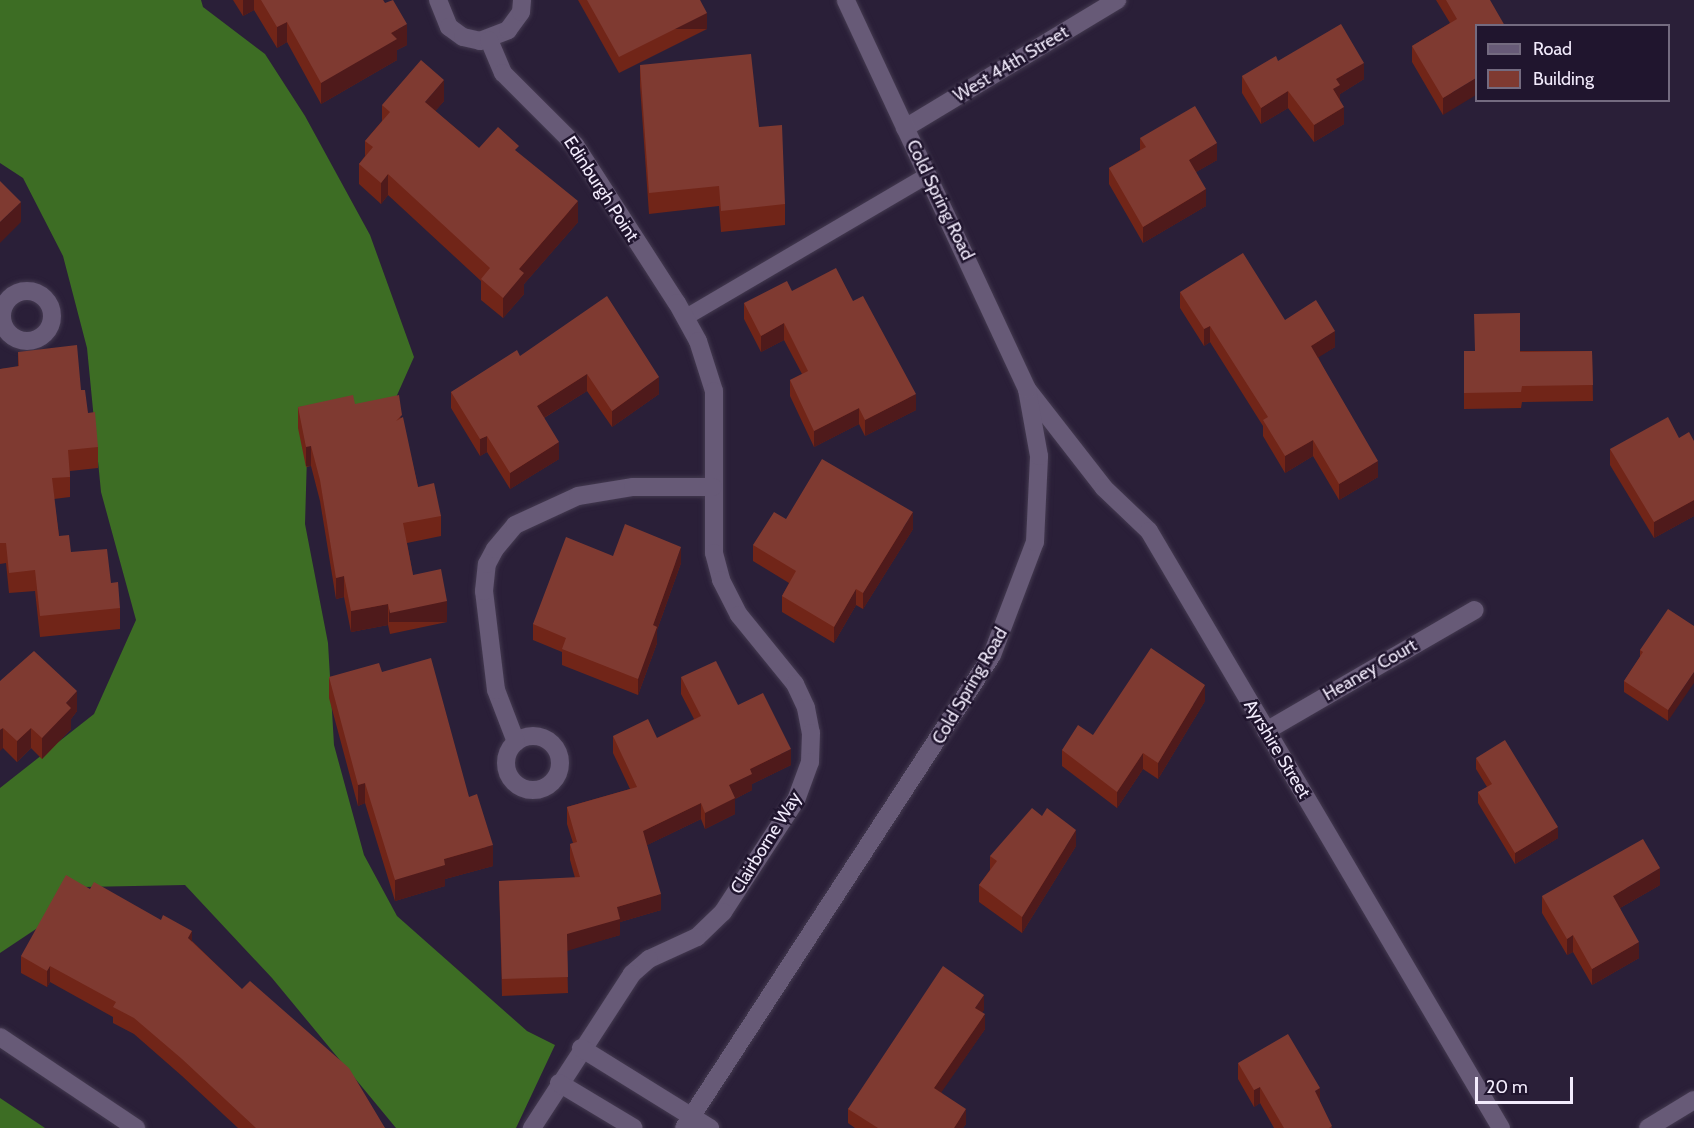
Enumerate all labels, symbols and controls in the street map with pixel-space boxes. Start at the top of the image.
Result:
street label: West 44th Street [950,21,1072,107]
legend [1475,24,1670,102]
text: Road [1533,38,1572,60]
text: Building [1533,68,1594,90]
street label: Edinburgh Point [559,132,643,246]
street label: Cold Spring Road [902,136,978,264]
street label: Cold Spring Road [928,624,1012,748]
street label: Heaney Court [1319,635,1421,705]
street label: Ayrshire Street [1239,696,1315,802]
street label: Clairborne Way [726,788,806,898]
scale bar [1478,1065,1576,1103]
text: 20 m [1486,1076,1528,1098]

